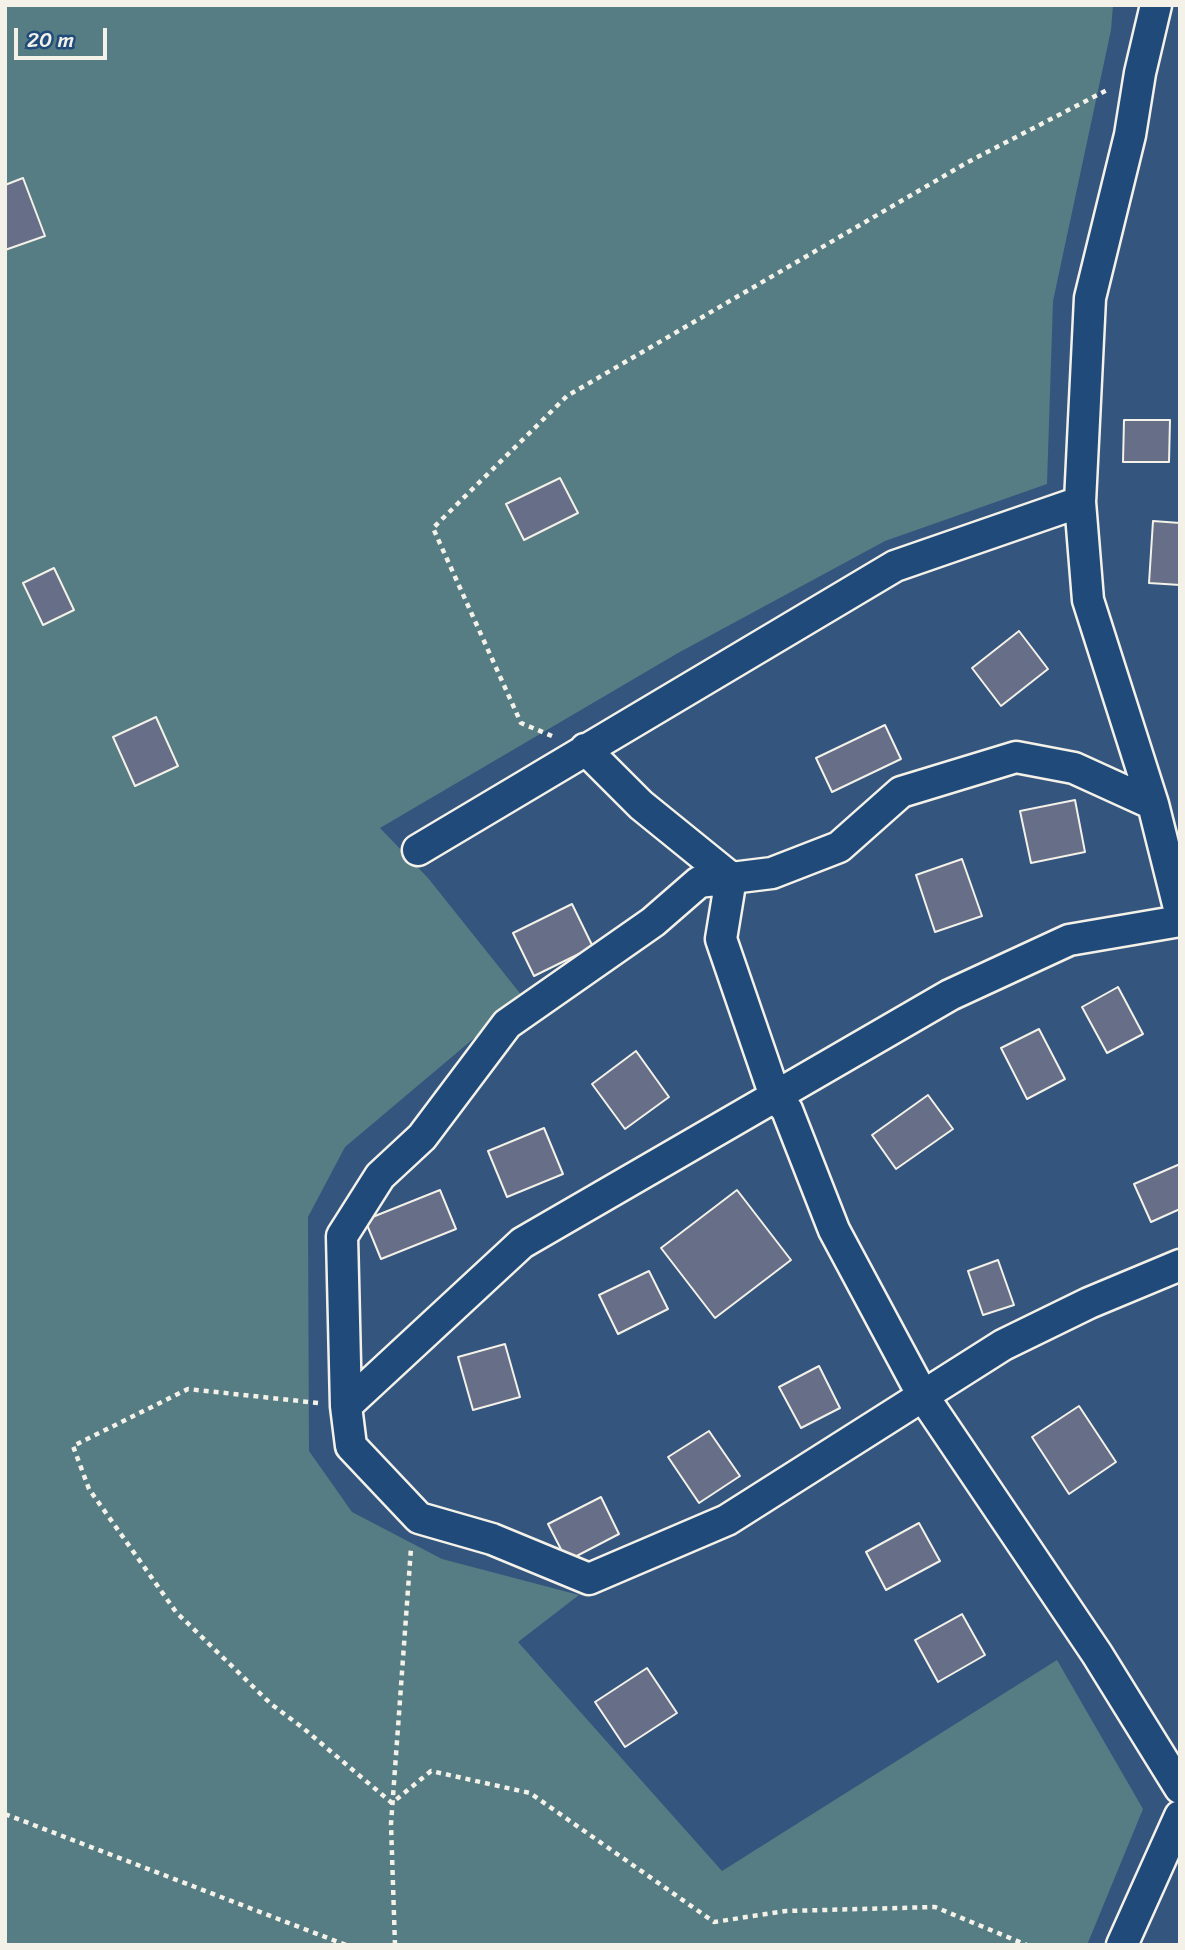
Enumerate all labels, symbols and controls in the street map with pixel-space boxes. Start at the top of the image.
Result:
scale bar [18,14,110,58]
text: 20 m [27,21,74,59]

